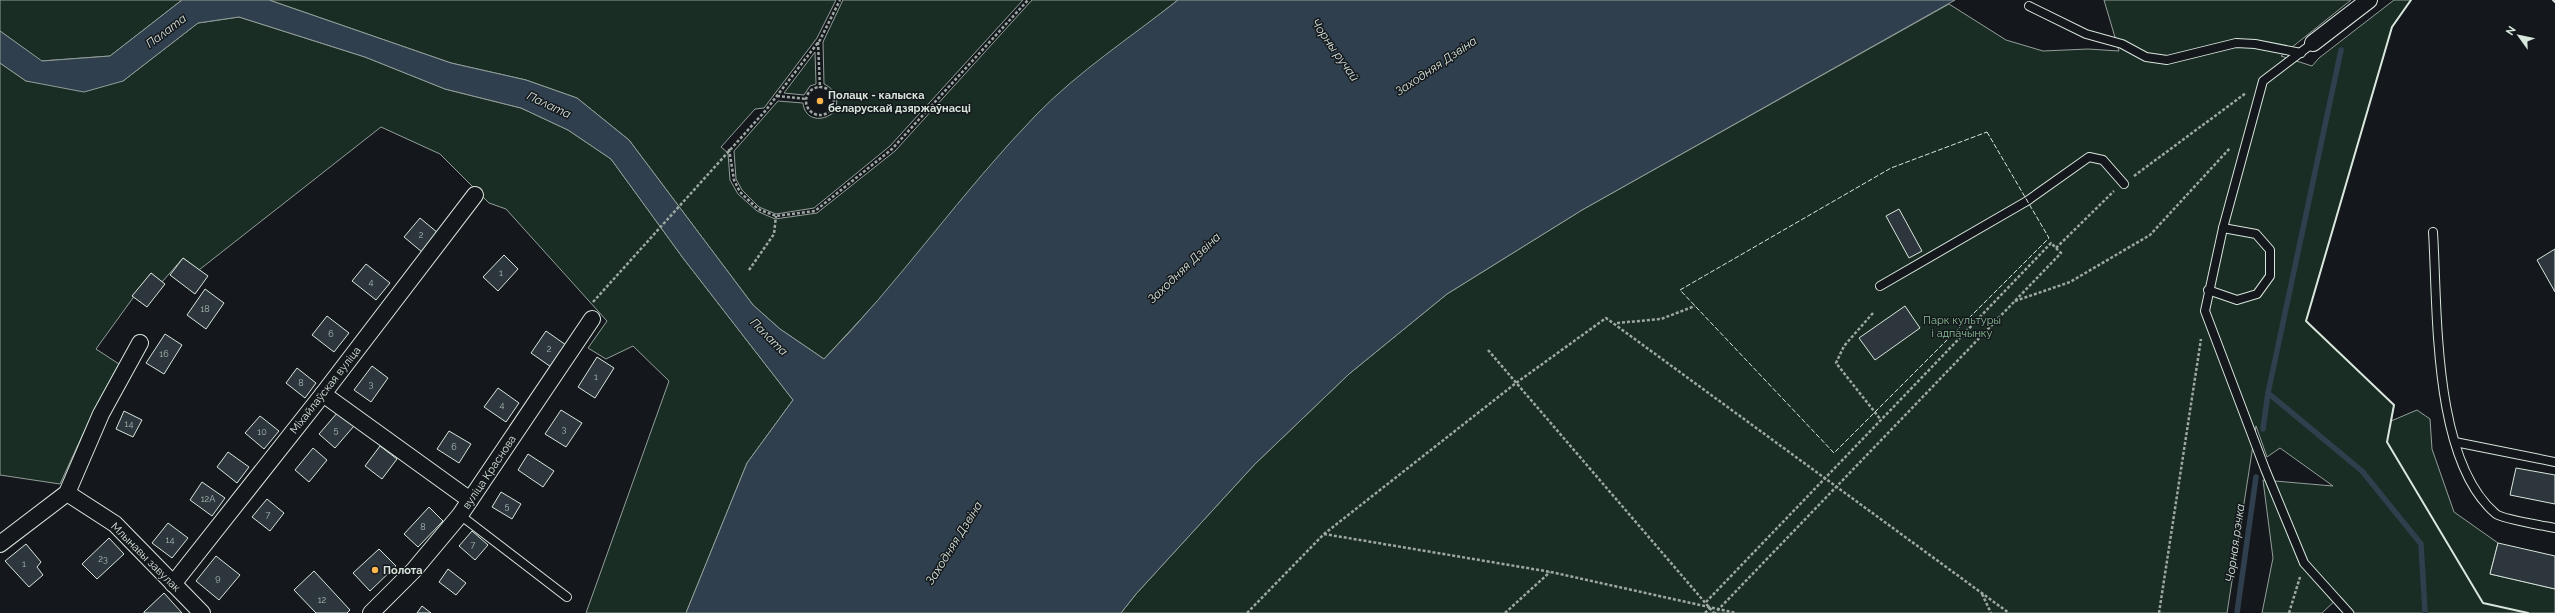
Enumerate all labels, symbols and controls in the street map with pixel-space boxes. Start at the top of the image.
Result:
water label: Палата [143,11,189,51]
water label: Чорны ручай [1308,16,1362,84]
north arrow [2499,16,2539,56]
text: N [2503,24,2519,38]
water label: Заходняя Дзвіна [1393,34,1479,98]
water label: Палата [525,89,573,121]
place label: Полацк - калыска беларускай дзяржаўнасці [828,89,971,115]
marker: Полацк - калыска беларускай дзяржаўнасці [815,96,825,106]
house number: 2 [419,230,424,240]
water label: Заходняя Дзвіна [1145,230,1223,306]
house number: 1 [499,268,503,278]
house number: 4 [369,277,374,287]
house number: 18 [200,304,210,314]
park label: Парк культуры і адпачынку [1923,314,2001,340]
water label: Палата [747,315,791,359]
house number: 6 [328,329,334,339]
street label: Міхайлаўская вуліца [287,344,363,436]
house number: 2 [547,344,552,354]
house number: 16 [159,349,169,359]
house number: 1 [594,372,598,382]
house number: 8 [298,378,304,388]
house number: 3 [369,379,374,389]
house number: 4 [500,400,505,410]
house number: 14 [125,419,133,429]
house number: 3 [562,424,567,434]
house number: 5 [334,425,339,435]
house number: 10 [257,427,267,437]
street label: вуліца Краснова [460,433,519,512]
house number: 6 [451,442,457,452]
house number: 12А [201,494,215,504]
water label: Заходняя Дзвіна [923,499,985,587]
house number: 5 [505,501,510,511]
water label: Чорная рэчка [2223,503,2247,583]
house number: 7 [266,510,271,520]
street label: Млынавы завулак [108,520,183,595]
house number: 8 [420,522,426,532]
house number: 14 [166,535,174,545]
house number: 7 [471,540,476,550]
house number: 23 [98,554,108,564]
house number: 1 [22,559,26,569]
place label: Полота [383,564,423,577]
marker: Полота [370,565,380,575]
house number: 9 [215,573,221,583]
house number: 12 [318,595,327,605]

